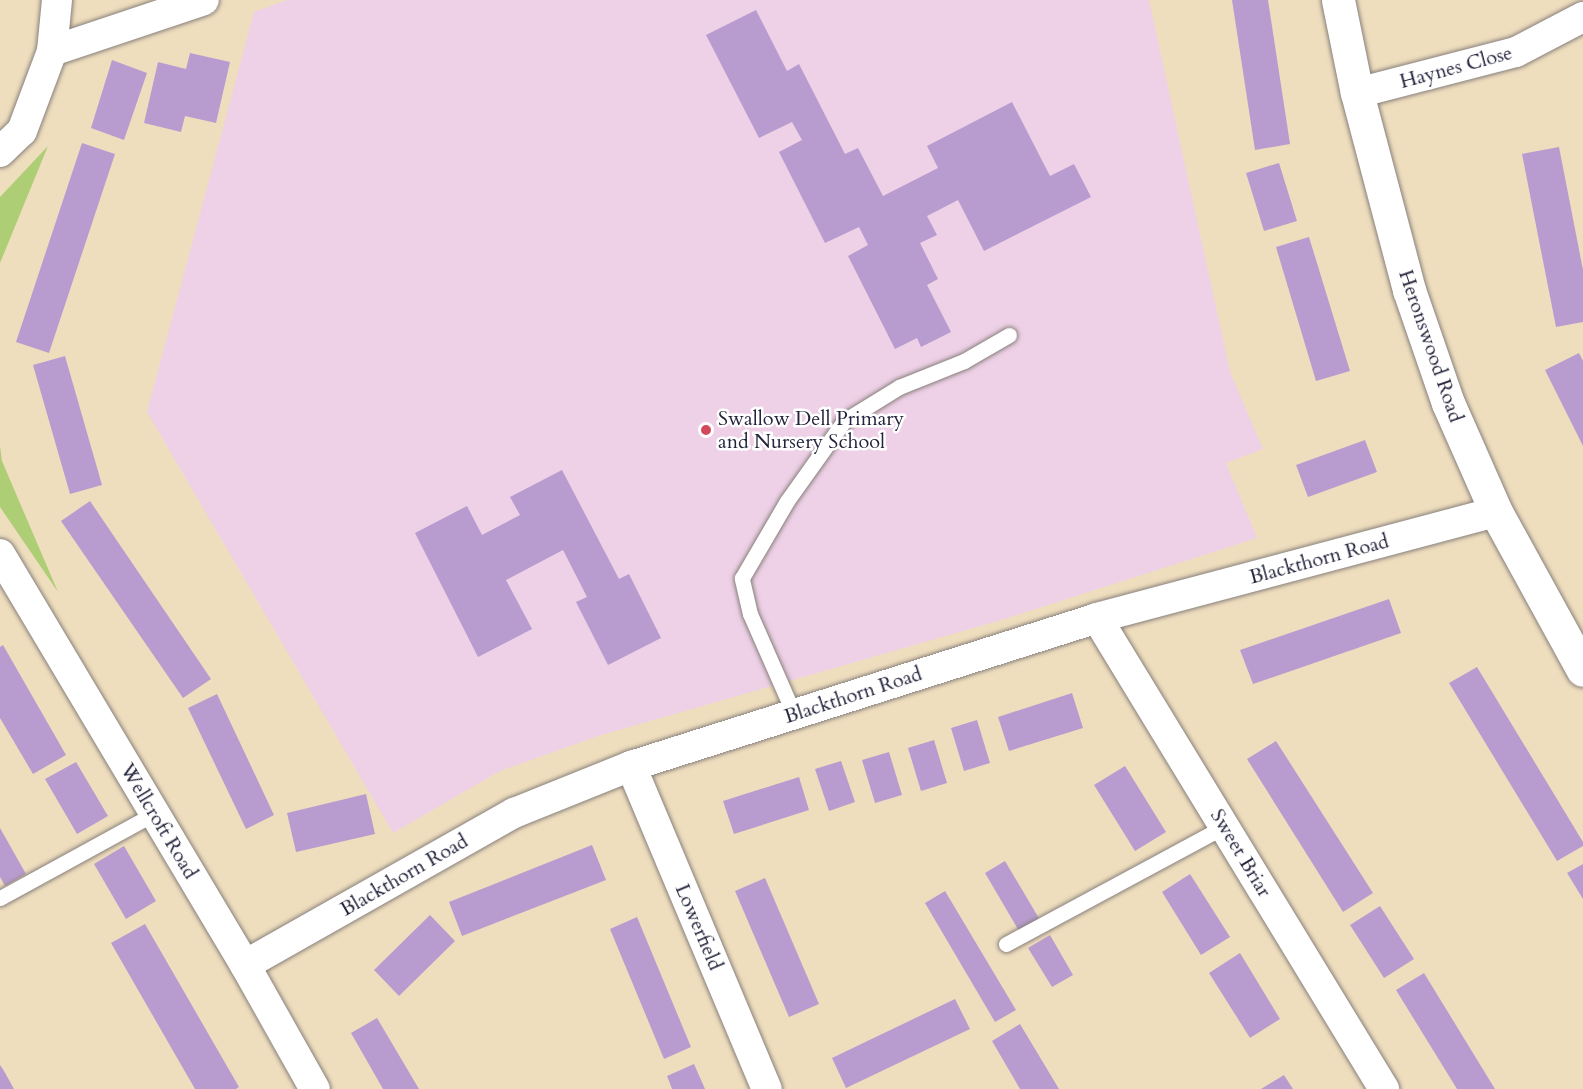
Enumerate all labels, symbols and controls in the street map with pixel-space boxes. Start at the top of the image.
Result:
street label: Haynes Close [1397,40,1515,94]
street label: Heronswood Road [1394,267,1468,425]
place label: Swallow Dell Primary and Nursery School [718,406,904,453]
marker: Swallow Dell Primary and Nursery School [699,423,713,437]
street label: Blackthorn Road [1247,529,1391,589]
street label: Blackthorn Road [781,661,925,729]
street label: Wellcroft Road [115,759,203,883]
street label: Sweet Briar [1205,805,1277,901]
street label: Blackthorn Road [336,829,472,921]
street label: Lowerfield [670,880,728,974]

